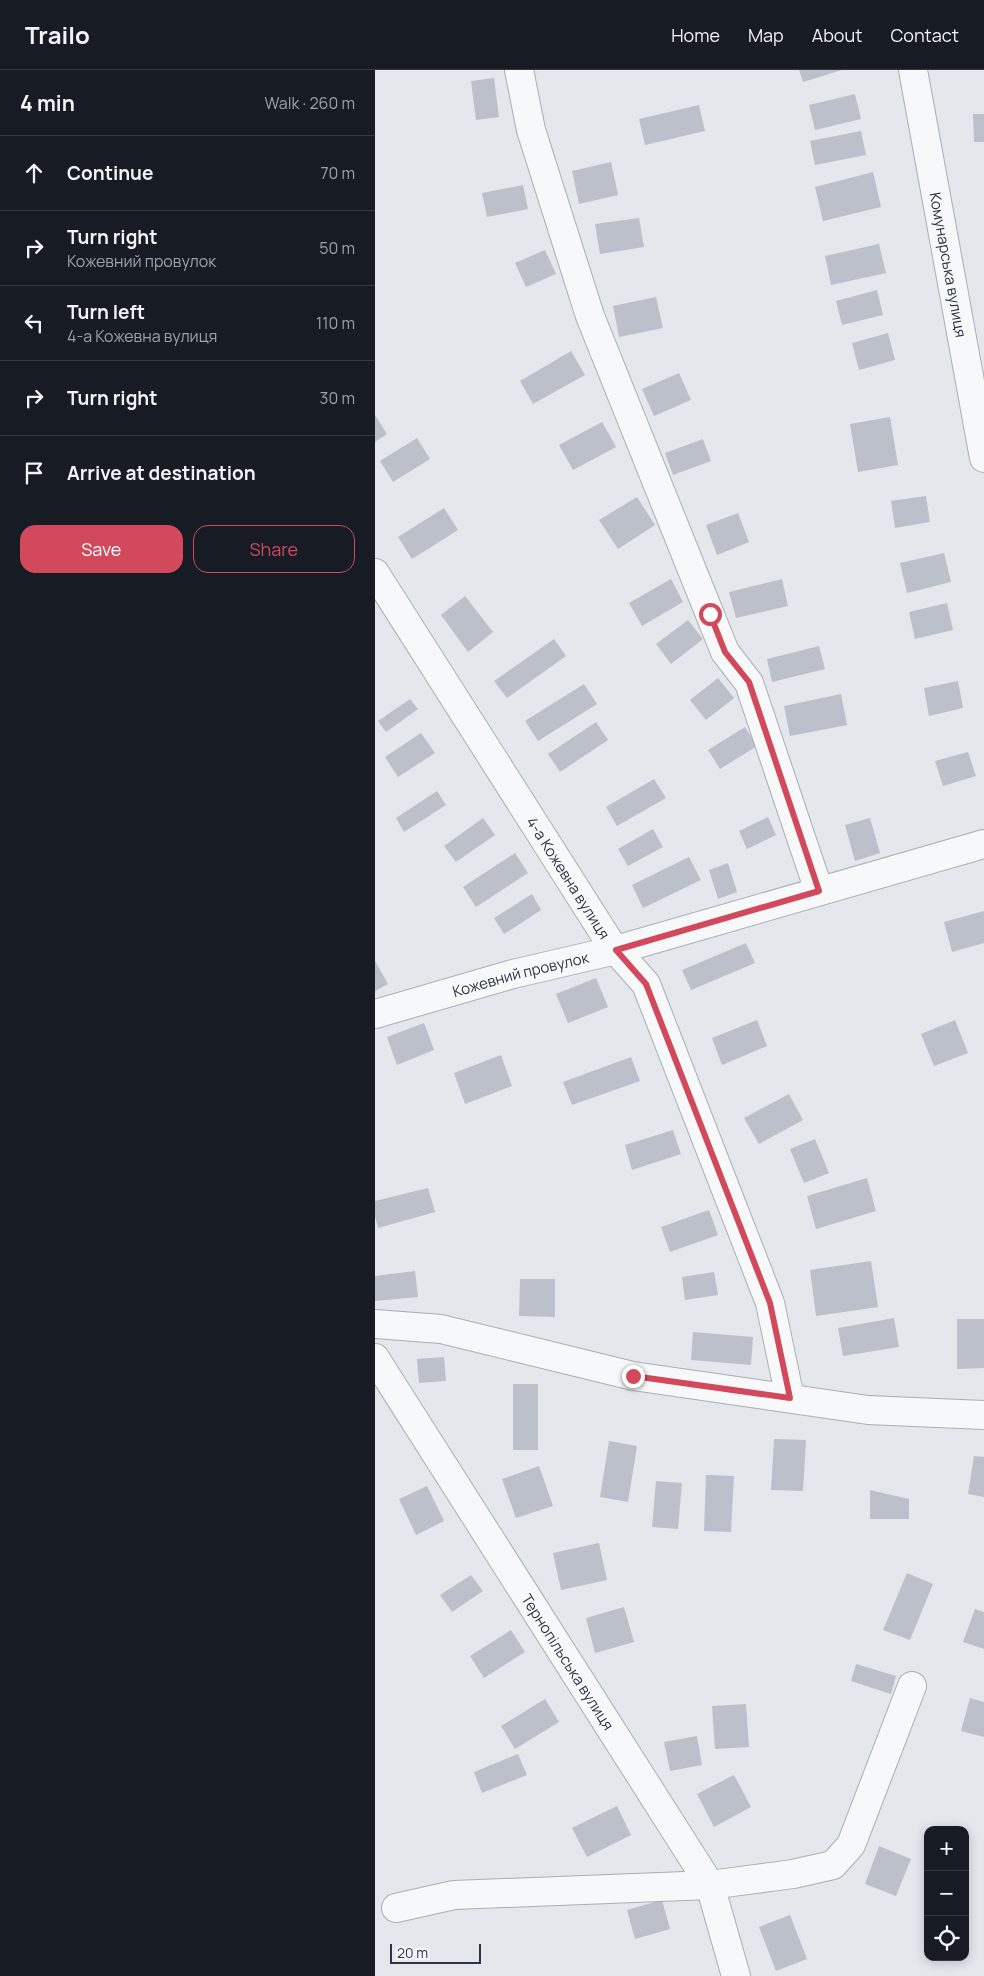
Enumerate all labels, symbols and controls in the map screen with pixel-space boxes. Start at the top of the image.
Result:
text: Trailo [25,18,90,51]
text: Home [671,23,720,47]
text: Map [748,23,784,47]
text: About [812,23,862,47]
text: Contact [890,23,959,47]
text: 4 min [20,89,75,117]
text: Walk · 260 m [265,92,355,114]
icon: ahead [20,159,48,187]
text: Continue [67,160,153,186]
text: 70 m [320,162,355,184]
street label: Комунарська вулиця [925,190,972,339]
text: Turn right [67,224,157,250]
icon: right [20,234,48,262]
text: 50 m [319,237,355,259]
text: Кожевний провулок [67,250,216,272]
text: Turn left [67,299,145,325]
icon: left [20,309,48,337]
text: 110 m [316,312,355,334]
text: 4-а Кожевна вулиця [67,325,217,347]
icon: right [20,384,48,412]
text: Turn right [67,385,157,411]
text: 30 m [320,387,355,409]
icon: arrive [20,459,48,487]
text: Arrive at destination [67,460,256,486]
button: Save [20,525,183,573]
button: Share [193,525,355,573]
route start [699,603,722,626]
street label: 4-а Кожевна вулиця [522,812,615,943]
street label: Кожевний провулок [450,946,591,1002]
route end [622,1365,645,1388]
street label: Тернопільська вулиця [517,1590,619,1734]
map controls [924,1826,969,1961]
button: + [924,1826,969,1871]
button: − [924,1871,969,1916]
button: locate [924,1916,969,1961]
scale bar [390,1941,481,1964]
text: 20 m [397,1943,428,1962]

